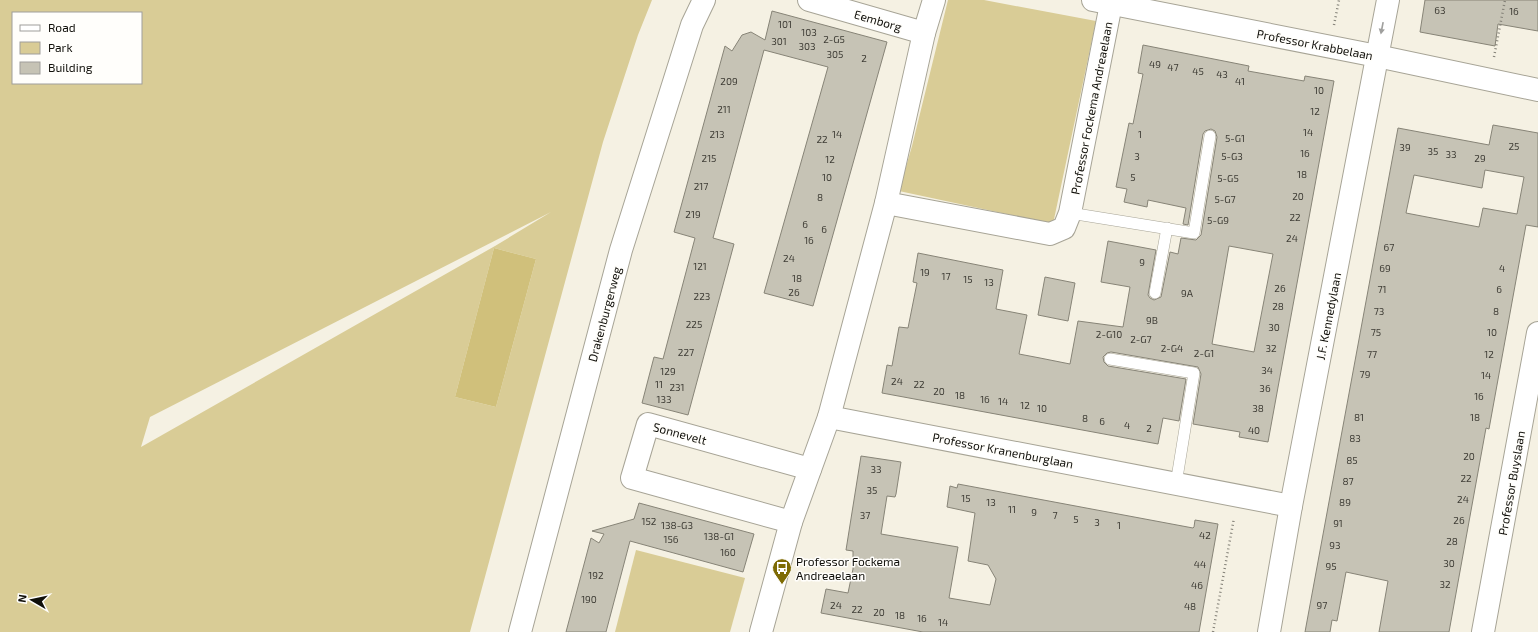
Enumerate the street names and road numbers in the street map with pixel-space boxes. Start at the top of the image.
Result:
street label: Eemborg [853,7,904,34]
street label: Professor Fockema Andreaelaan [1067,20,1115,196]
street label: Professor Krabbelaan [1256,26,1374,62]
street label: Drakenburgerweg [585,265,624,363]
street label: J.F. Kennedylaan [1313,271,1343,361]
street label: Sonnevelt [652,419,709,447]
street label: Professor Kranenburglaan [931,429,1075,471]
street label: Professor Buyslaan [1495,430,1527,536]

